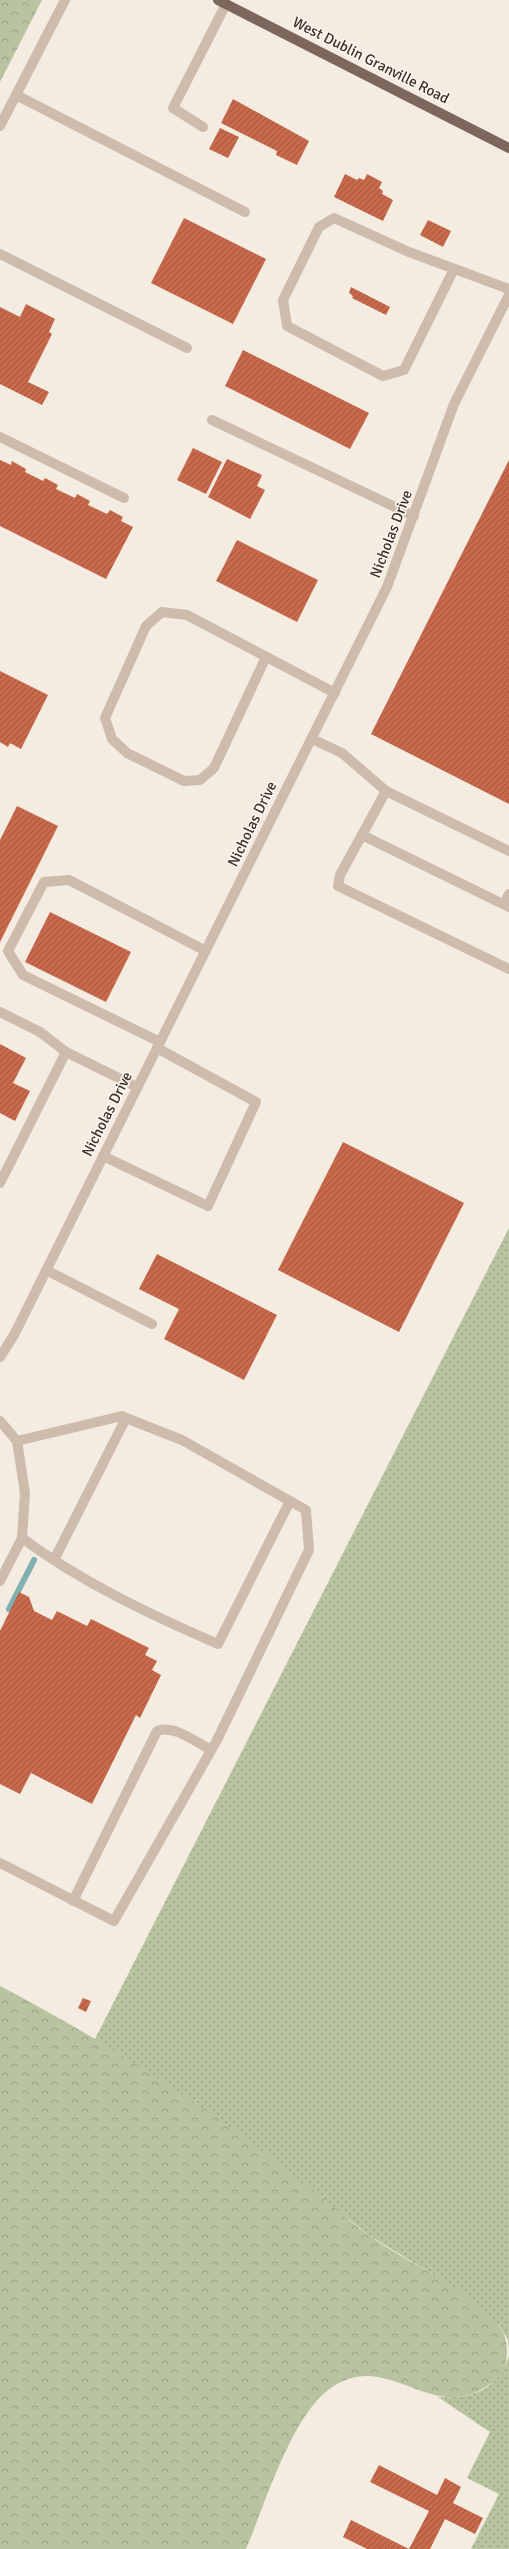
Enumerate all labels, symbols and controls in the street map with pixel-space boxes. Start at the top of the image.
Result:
street label: West Dublin Granville Road [290,13,452,107]
street label: Nicholas Drive [366,487,416,581]
street label: Nicholas Drive [224,778,280,870]
street label: Nicholas Drive [78,1069,136,1159]

